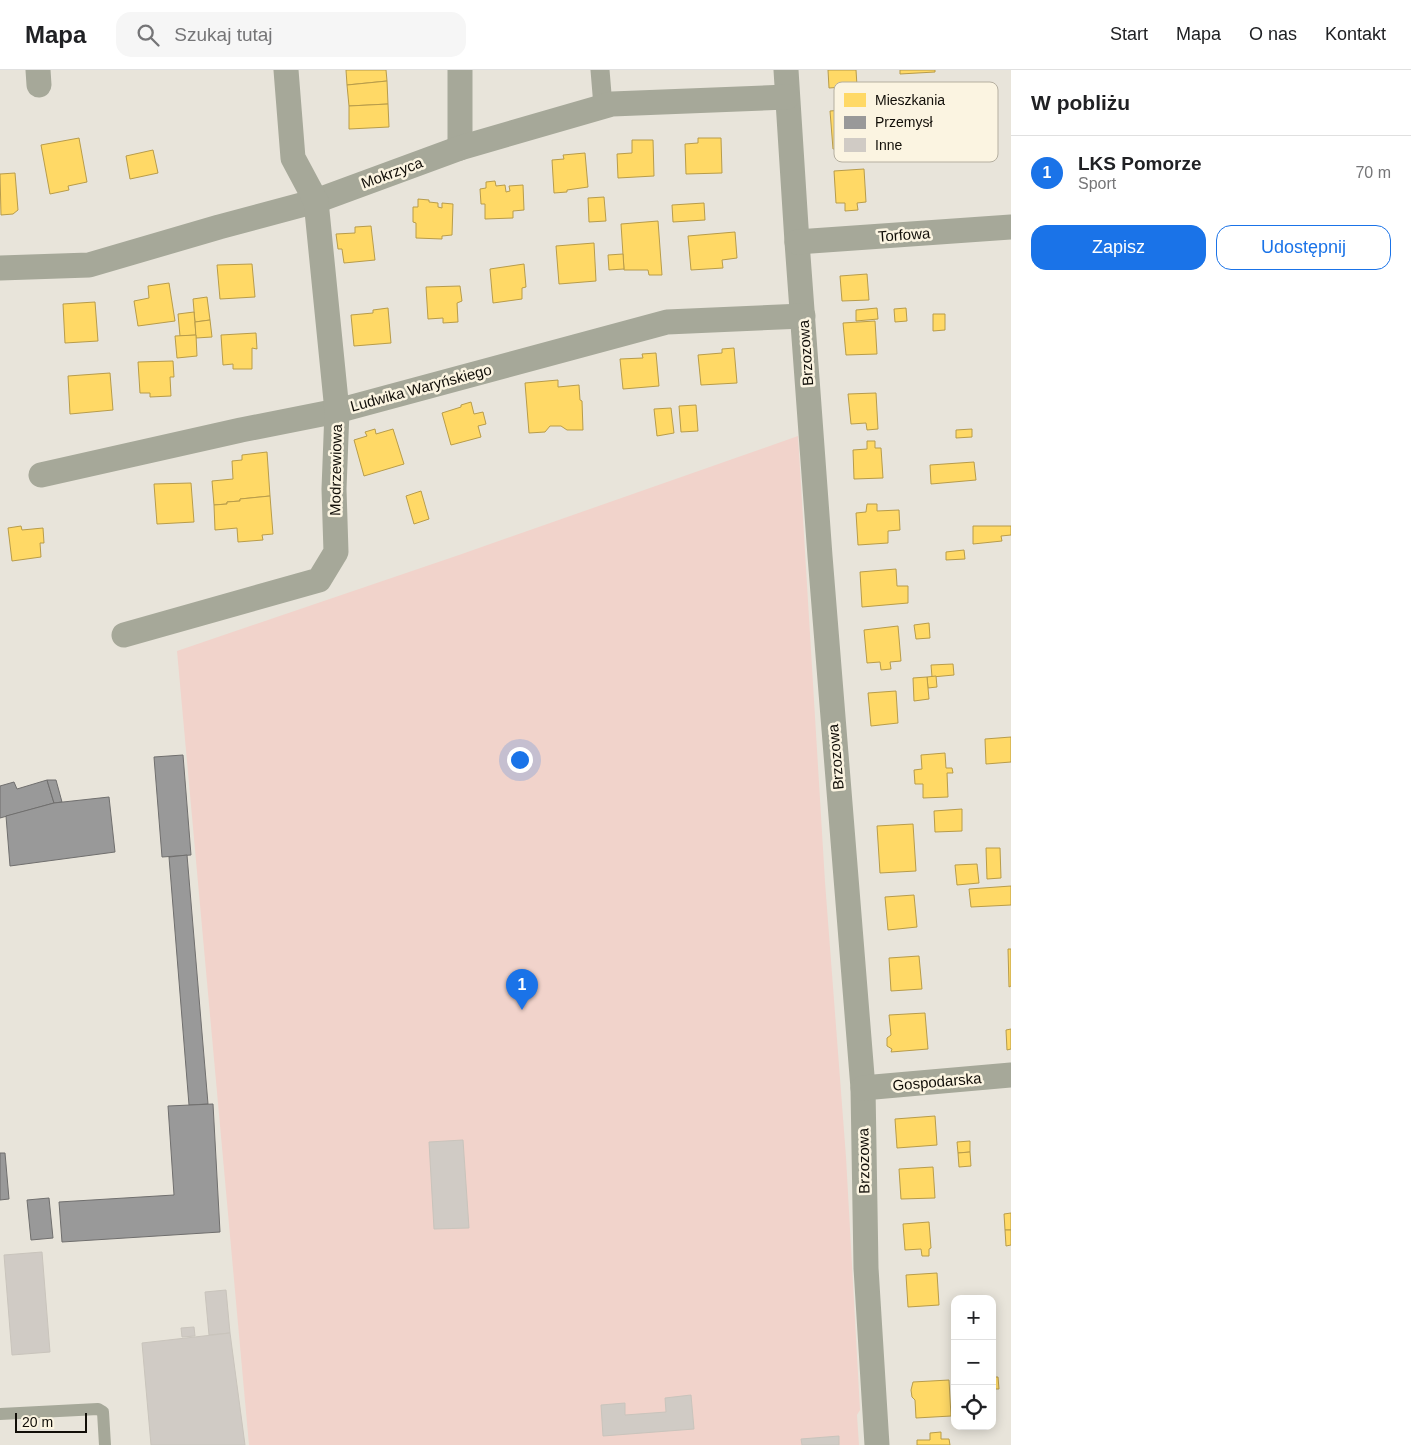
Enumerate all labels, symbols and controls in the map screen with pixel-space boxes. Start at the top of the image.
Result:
search box [116,12,466,57]
text: Mapa [25,21,86,48]
icon: search [134,21,162,49]
text: Szukaj tutaj [174,24,273,45]
text: Start [1110,24,1148,44]
text: Mapa [1176,24,1221,44]
text: O nas [1249,24,1297,44]
text: Kontakt [1325,24,1386,44]
legend [834,82,998,162]
text: W pobliżu [1031,91,1130,114]
text: Mieszkania [875,92,945,108]
text: Przemysł [875,114,933,130]
text: Inne [875,137,902,153]
street label: Mokrzyca [359,153,426,191]
text: LKS Pomorze [1078,153,1202,174]
text: 1 [1043,164,1051,181]
text: 70 m [1355,164,1391,181]
text: Sport [1078,175,1116,192]
street label: Torfowa [877,224,931,245]
button: Zapisz [1031,225,1206,270]
button: Udostępnij [1216,225,1391,270]
street label: Brzozowa [795,319,816,386]
street label: Ludwika Waryńskiego [348,360,493,415]
street label: Modrzewiowa [326,423,345,516]
street label: Brzozowa [824,723,847,791]
your location [507,747,533,773]
pin: 1 [506,969,538,1010]
street label: Gospodarska [892,1069,983,1094]
street label: Brzozowa [854,1127,873,1194]
map controls [951,1295,996,1430]
button: + [951,1295,996,1340]
button: − [951,1340,996,1385]
button: locate [951,1385,996,1430]
scale bar [15,1410,88,1433]
text: 20 m [22,1414,53,1430]

